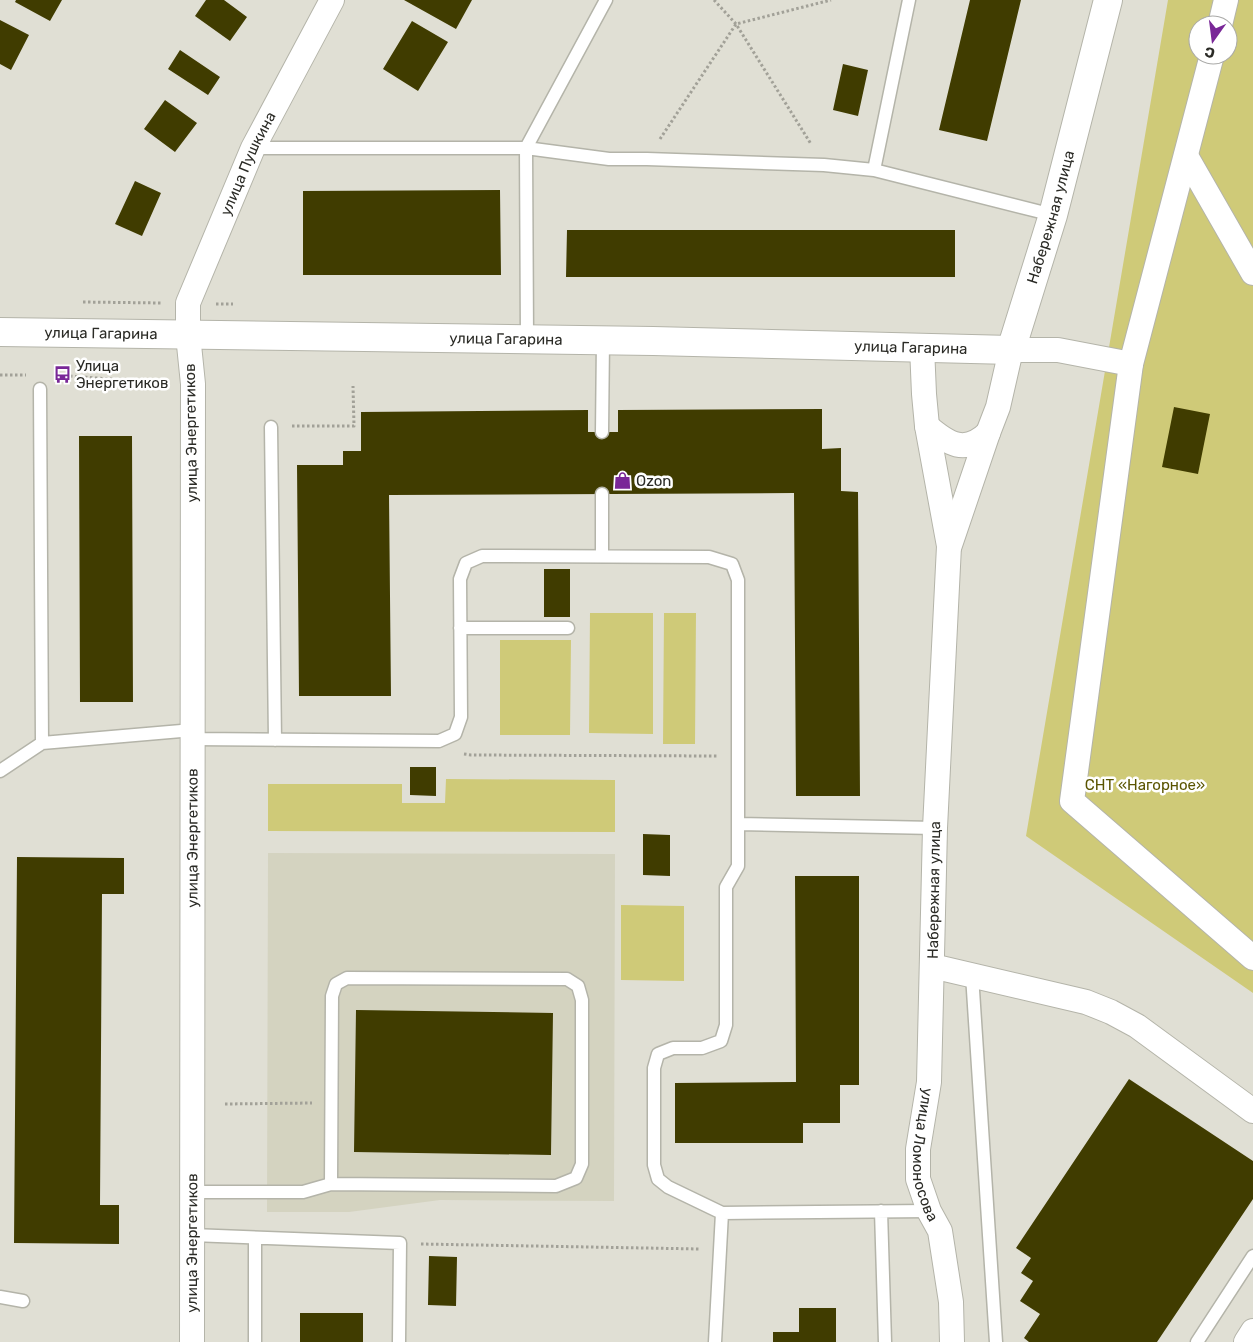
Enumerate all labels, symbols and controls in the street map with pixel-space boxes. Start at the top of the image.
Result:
north arrow [1188,15,1238,65]
text: С [1203,43,1217,62]
street label: улица Пушкина [217,109,280,218]
street label: Набережная улица [1023,148,1078,286]
street label: улица Гагарина [44,324,158,343]
street label: улица Гагарина [449,329,563,349]
street label: улица Гагарина [854,337,968,358]
place label: Улица Энергетиков [76,357,168,392]
street label: улица Энергетиков [181,363,201,503]
bus stop icon: Улица Энергетиков [52,365,72,385]
shop icon: Ozon [612,471,632,491]
place label: Ozon [636,472,671,490]
street label: улица Энергетиков [183,768,202,908]
park label: СНТ «Нагорное» [1085,776,1205,794]
street label: Набережная улица [924,821,944,959]
street label: улица Ломоносова [909,1087,942,1225]
street label: улица Энергетиков [183,1173,201,1313]

